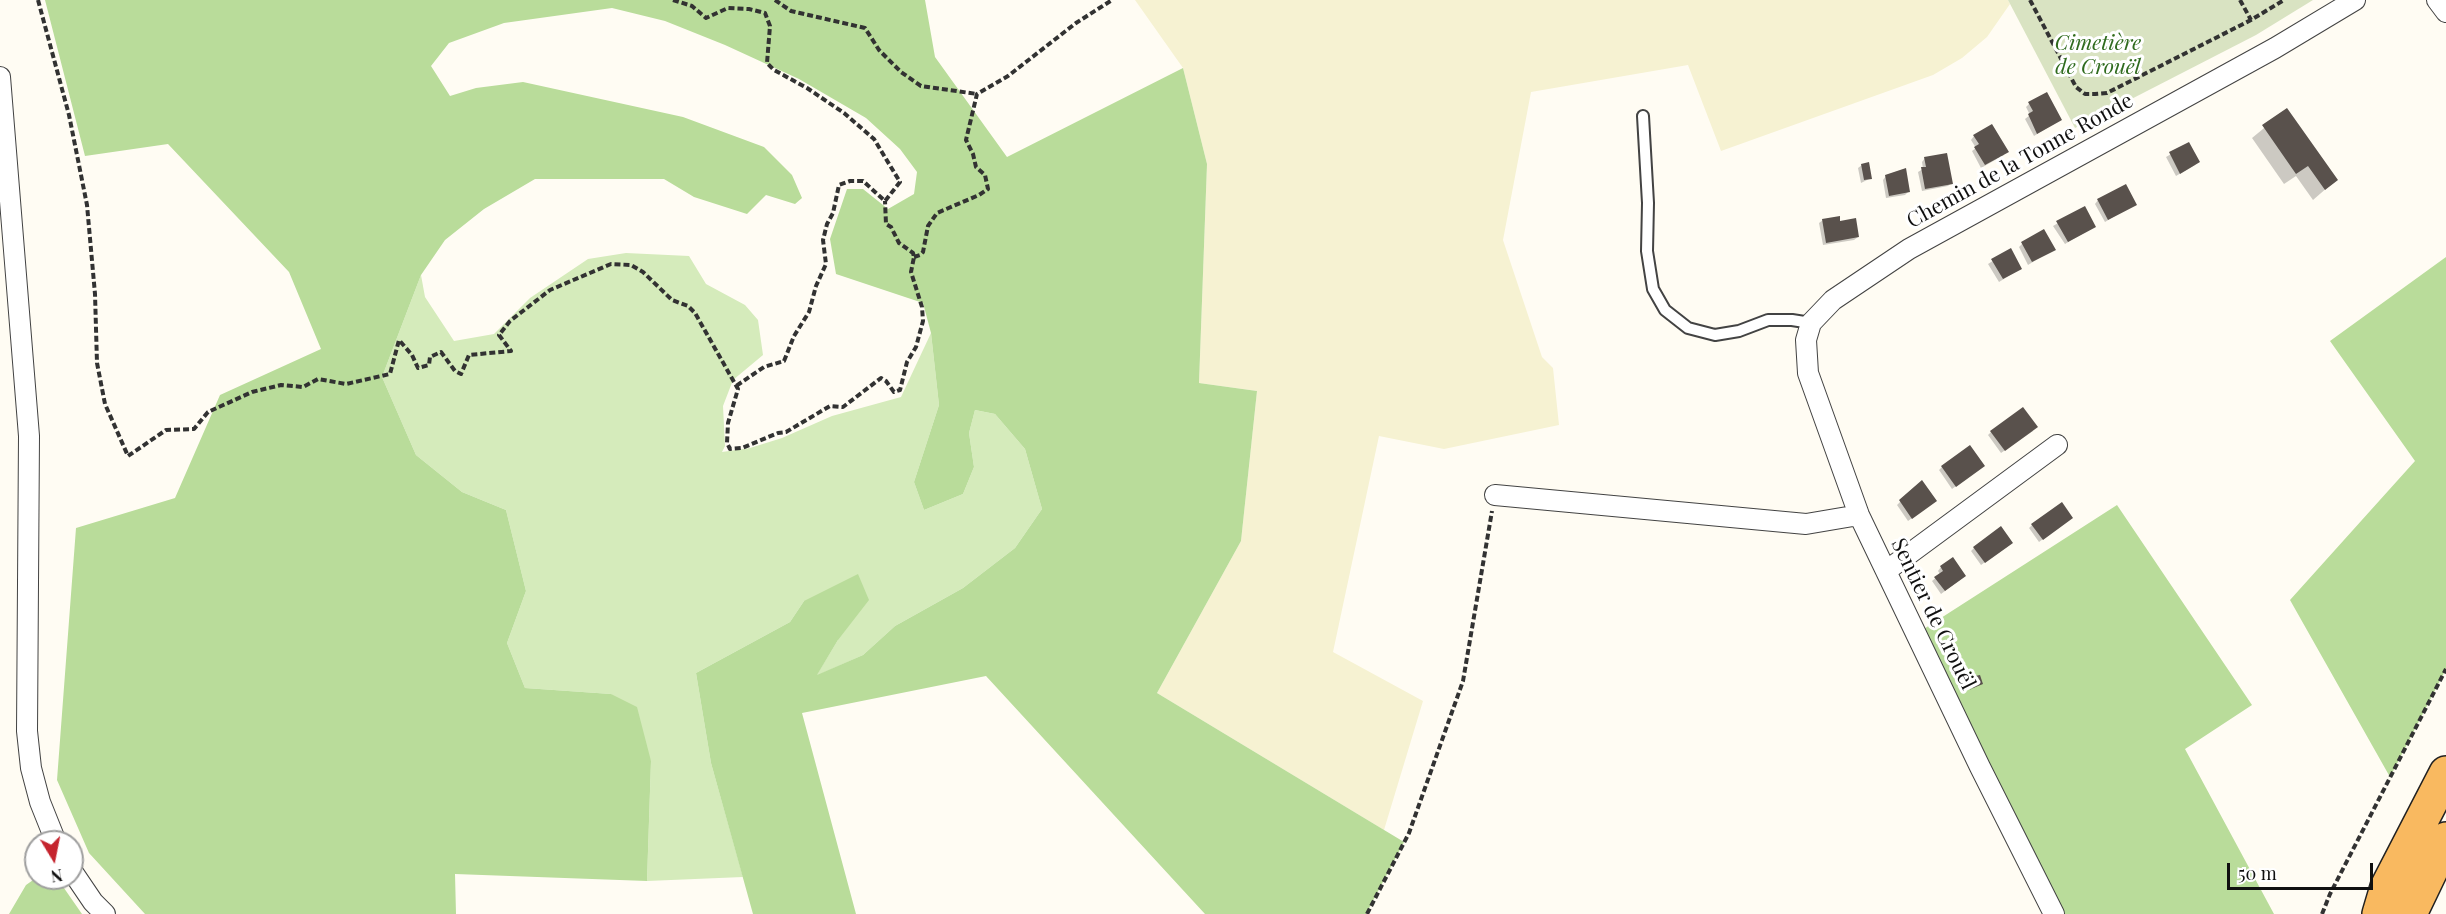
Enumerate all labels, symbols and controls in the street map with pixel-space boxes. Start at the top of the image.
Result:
park label: Cimetière de Crouël [2055,30,2141,80]
street label: Chemin de la Tonne Ronde [1902,88,2138,234]
street label: Sentier de Crouël [1885,534,1981,694]
north arrow [24,830,84,890]
scale bar [2230,851,2376,889]
text: 50 m [2238,861,2277,885]
text: N [49,865,64,888]

